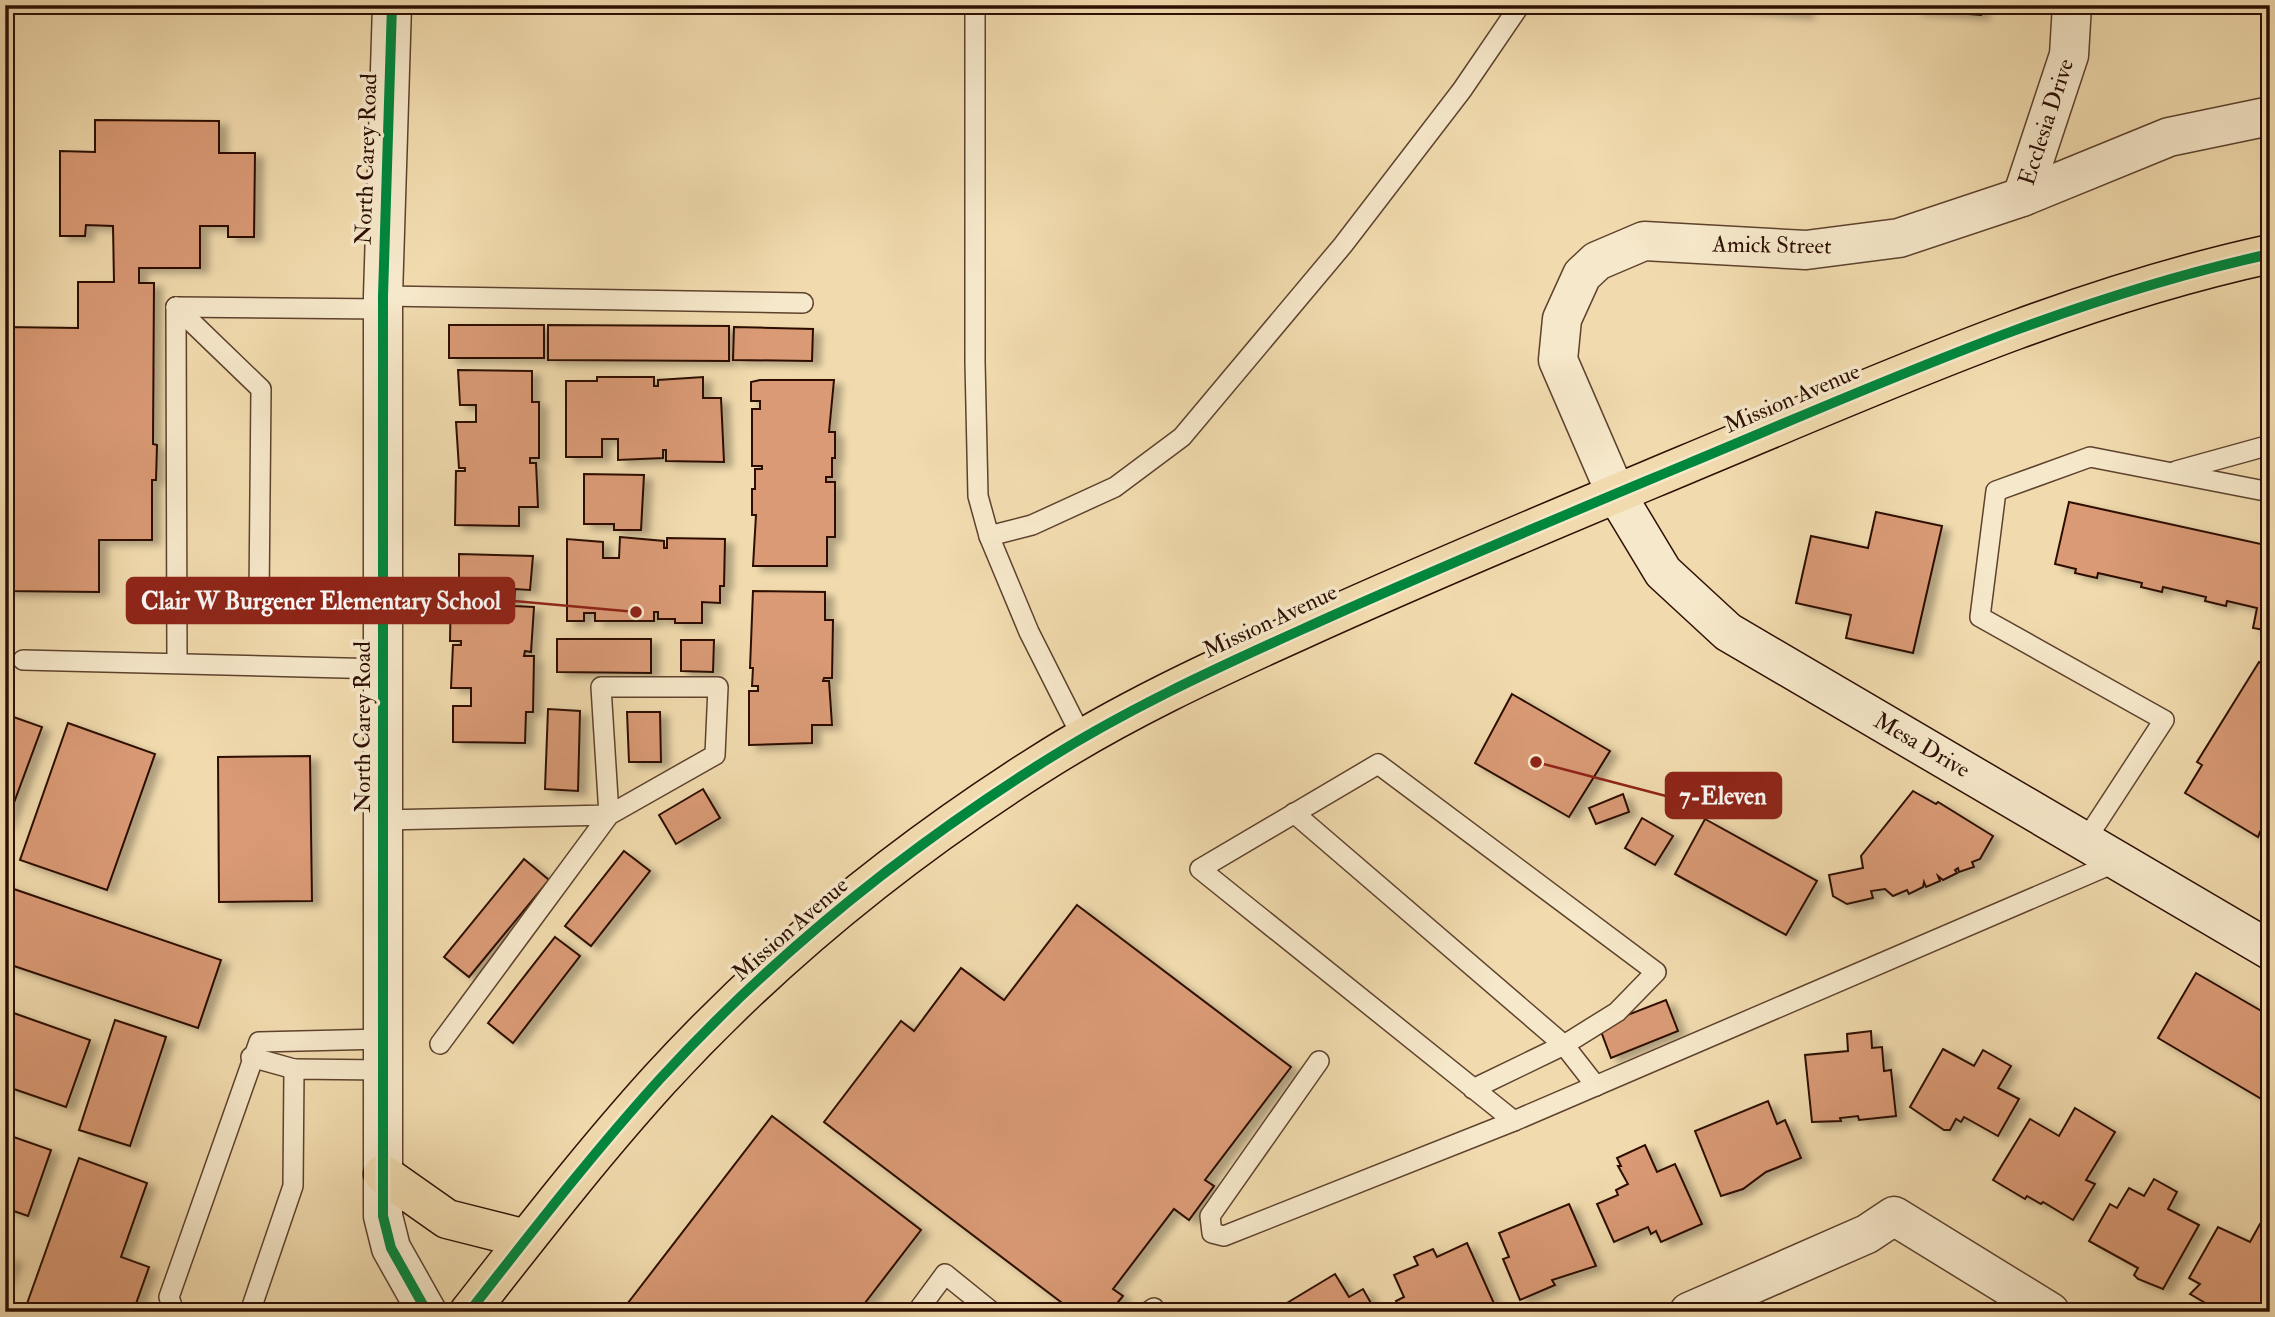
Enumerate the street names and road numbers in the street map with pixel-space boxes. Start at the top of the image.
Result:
street label: Ecclesia Drive [2012,55,2080,189]
street label: North Carey Road [349,73,383,245]
street label: Amick Street [1711,229,1832,261]
street label: Mission Avenue [1720,356,1865,440]
street label: Mission Avenue [1198,577,1342,665]
street label: North Carey Road [348,641,377,813]
street label: Mesa Drive [1869,706,1976,784]
street label: Mission Avenue [726,870,854,987]

